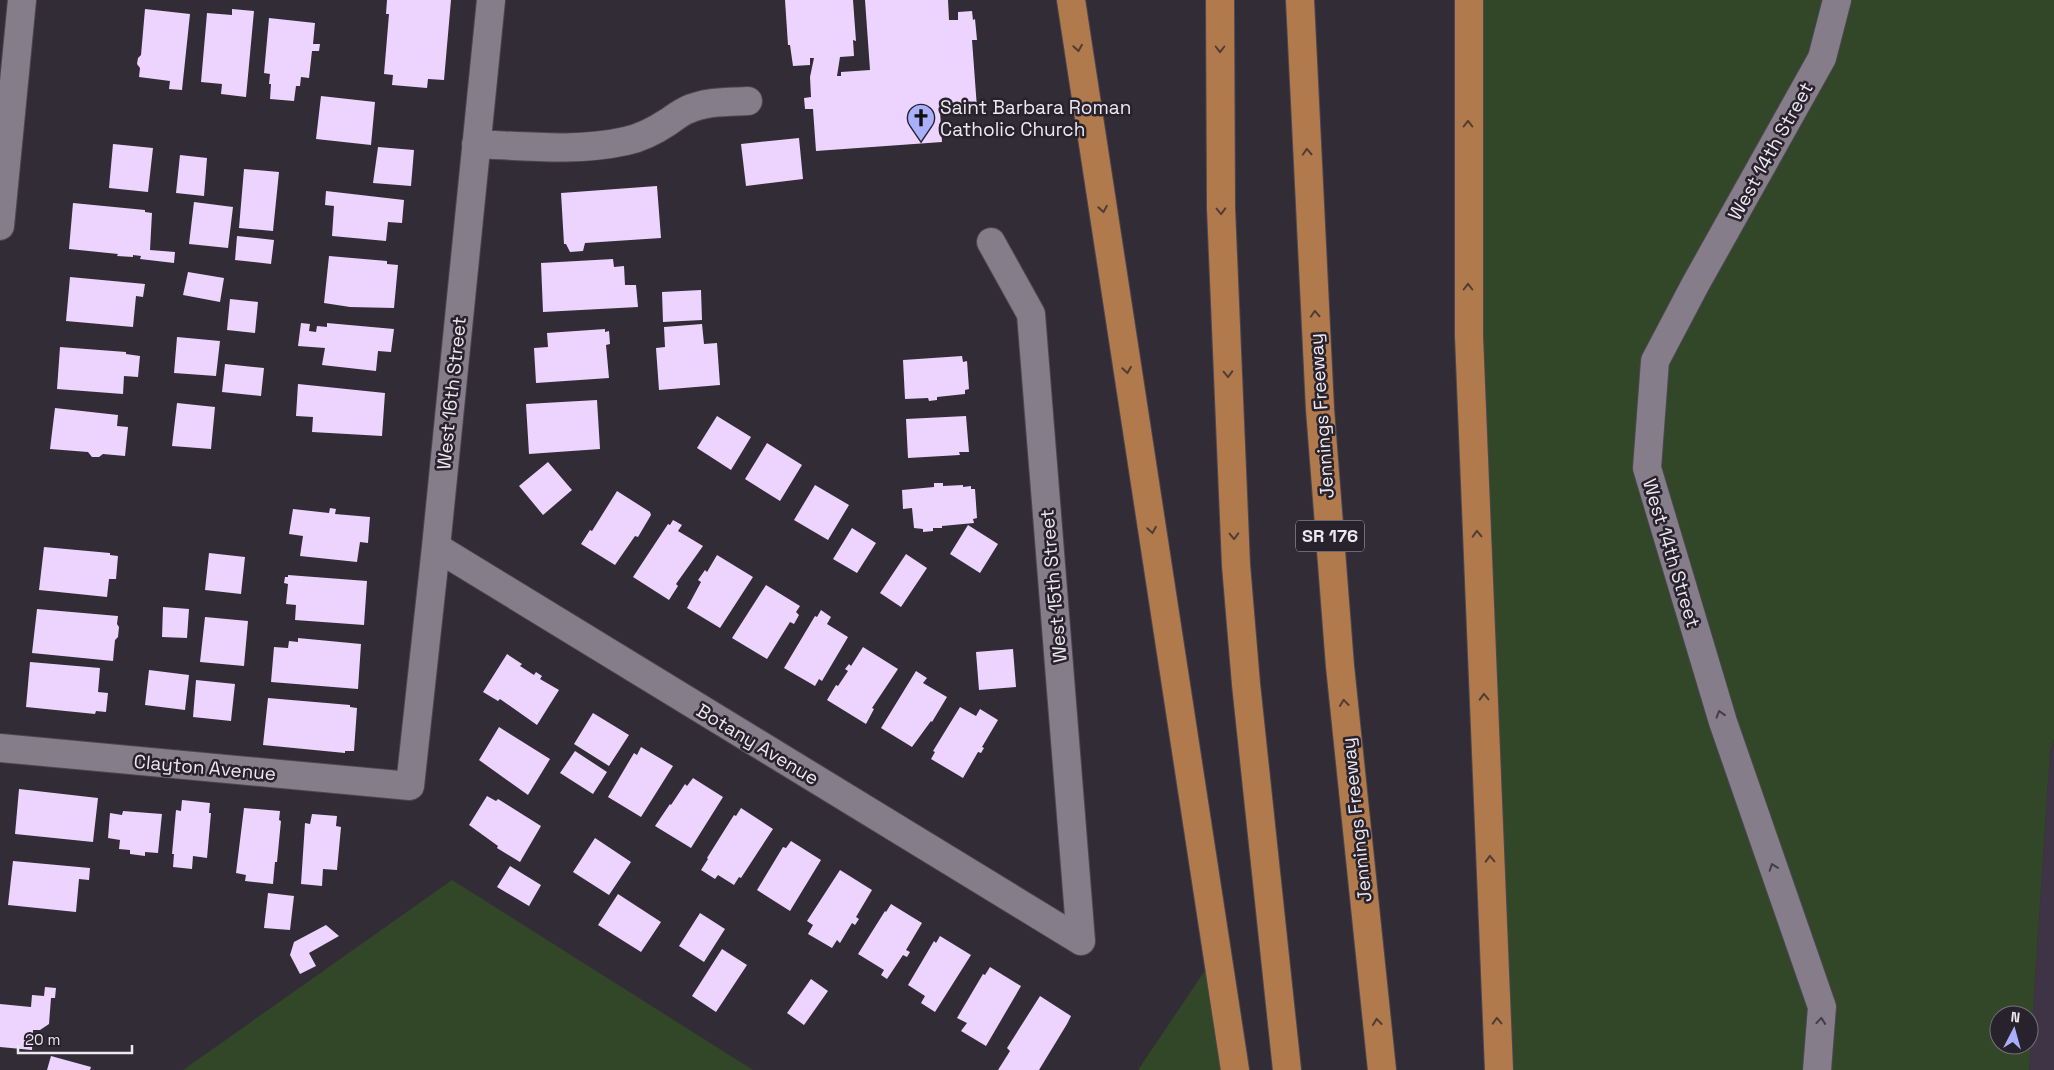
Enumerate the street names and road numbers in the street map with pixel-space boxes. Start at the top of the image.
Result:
street label: West 14th Street [1722,78,1819,225]
street label: West 16th Street [431,315,472,471]
street label: Jennings Freeway [1303,333,1340,499]
street label: West 14th Street [1637,476,1706,631]
street label: West 15th Street [1034,508,1073,664]
road number: SR 176 [1296,520,1364,552]
street label: Botany Avenue [692,698,823,791]
street label: Jennings Freeway [1335,736,1378,904]
street label: Clayton Avenue [133,749,277,786]

